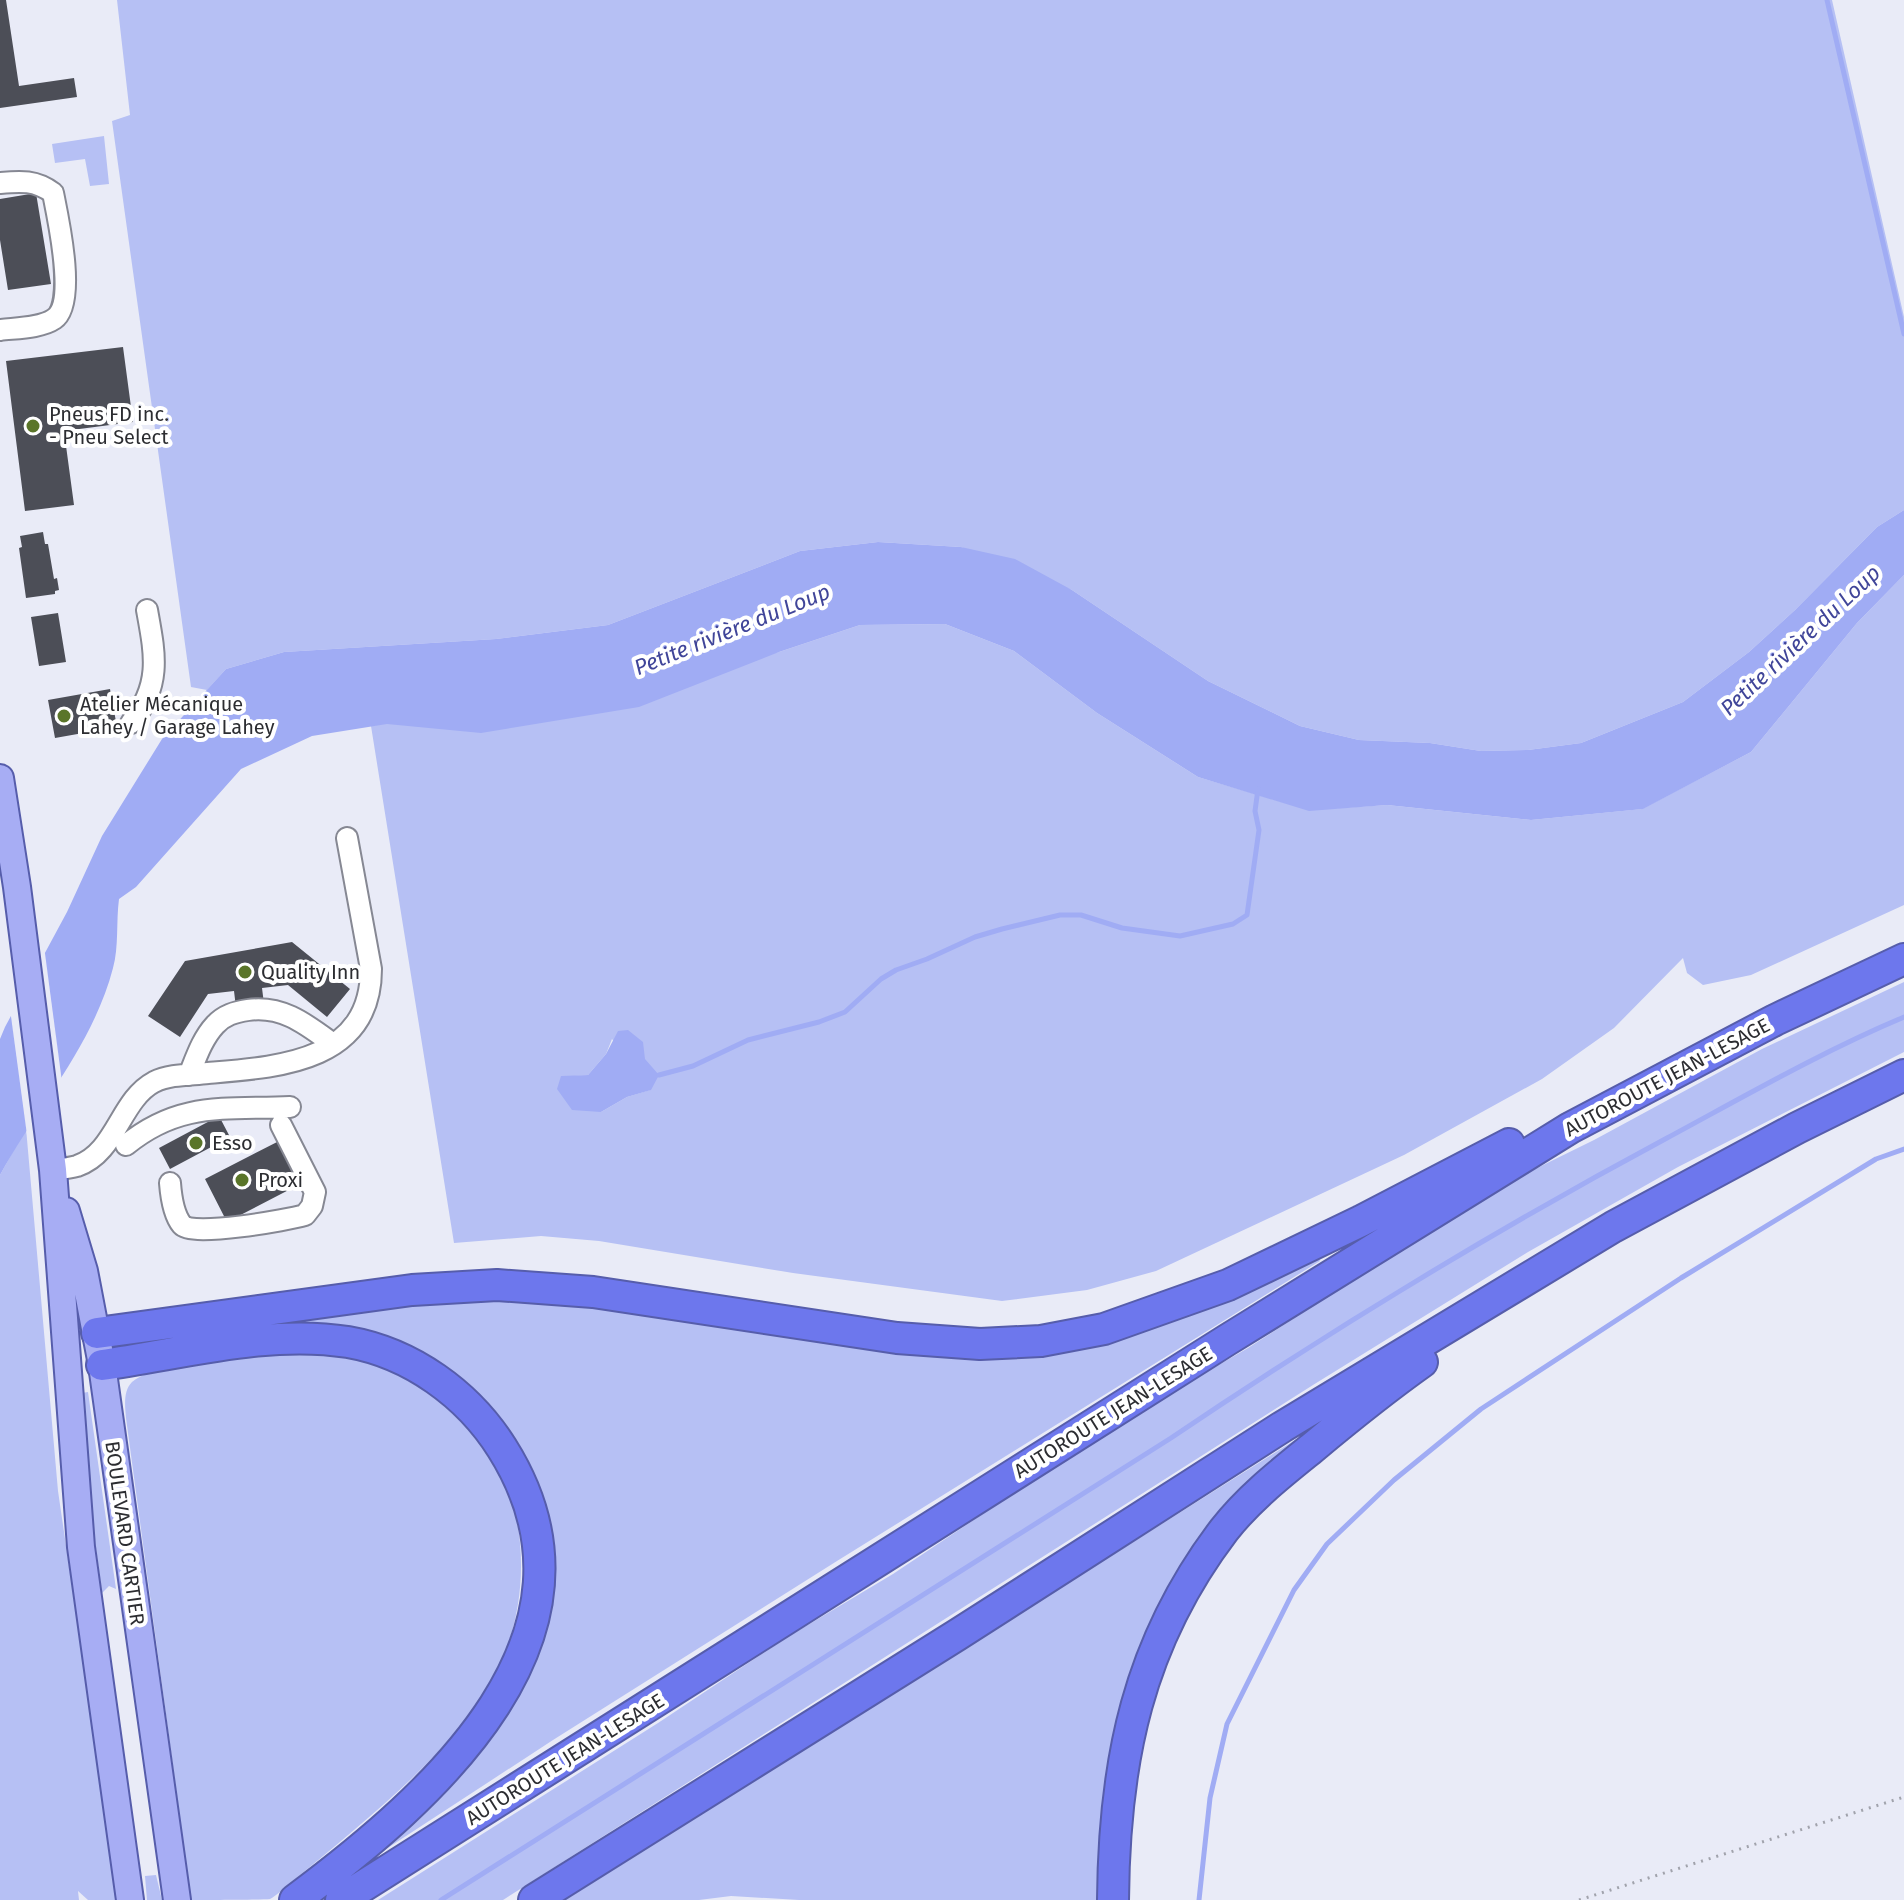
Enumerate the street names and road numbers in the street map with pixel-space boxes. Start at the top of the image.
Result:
street label: AUTOROUTE JEAN-LESAGE [1560,1013,1774,1141]
street label: AUTOROUTE JEAN-LESAGE [1009,1341,1217,1483]
street label: BOULEVARD CARTIER [100,1439,150,1627]
street label: AUTOROUTE JEAN-LESAGE [461,1688,669,1830]

